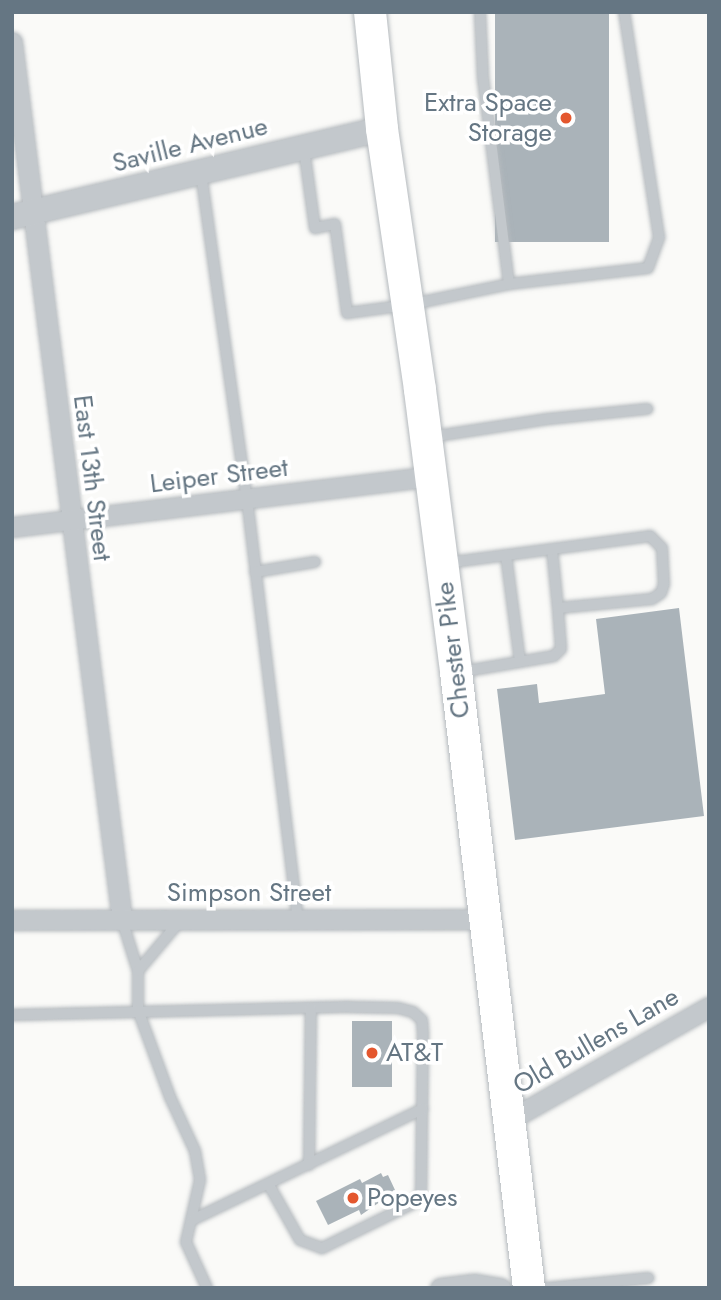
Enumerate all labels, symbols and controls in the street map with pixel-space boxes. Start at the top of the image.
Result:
place label: Extra Space Storage [424,87,552,148]
marker: Extra Space Storage [558,110,574,126]
street label: Saville Avenue [109,111,271,179]
street label: East 13th Street [66,393,118,563]
street label: Leiper Street [148,452,290,500]
street label: Chester Pike [429,580,477,720]
street label: Simpson Street [167,877,331,909]
street label: Old Bullens Lane [508,981,684,1101]
place label: AT&T [386,1037,443,1069]
marker: AT&T [364,1045,380,1061]
place label: Popeyes [367,1182,457,1214]
marker: Popeyes [345,1190,361,1206]

